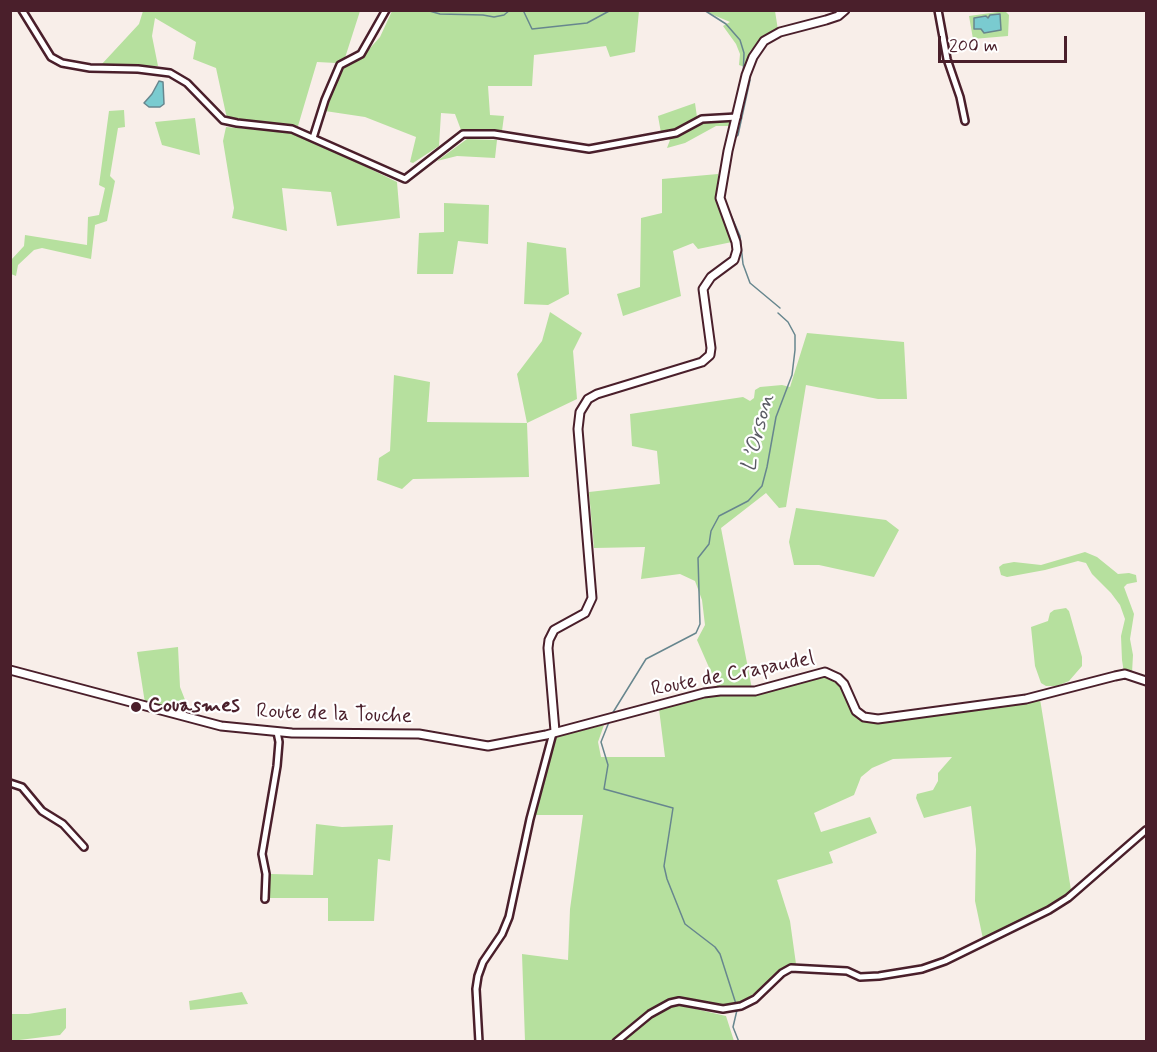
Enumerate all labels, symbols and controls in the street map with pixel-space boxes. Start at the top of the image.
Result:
scale bar [941,24,1070,62]
text: 200 m [949,34,998,58]
water label: L’Orson [737,392,781,474]
street label: Route de Crapaudel [649,647,817,703]
place label: Couasmes [148,694,240,720]
marker: Couasmes [129,700,143,714]
street label: Route de la Touche [256,700,412,730]

